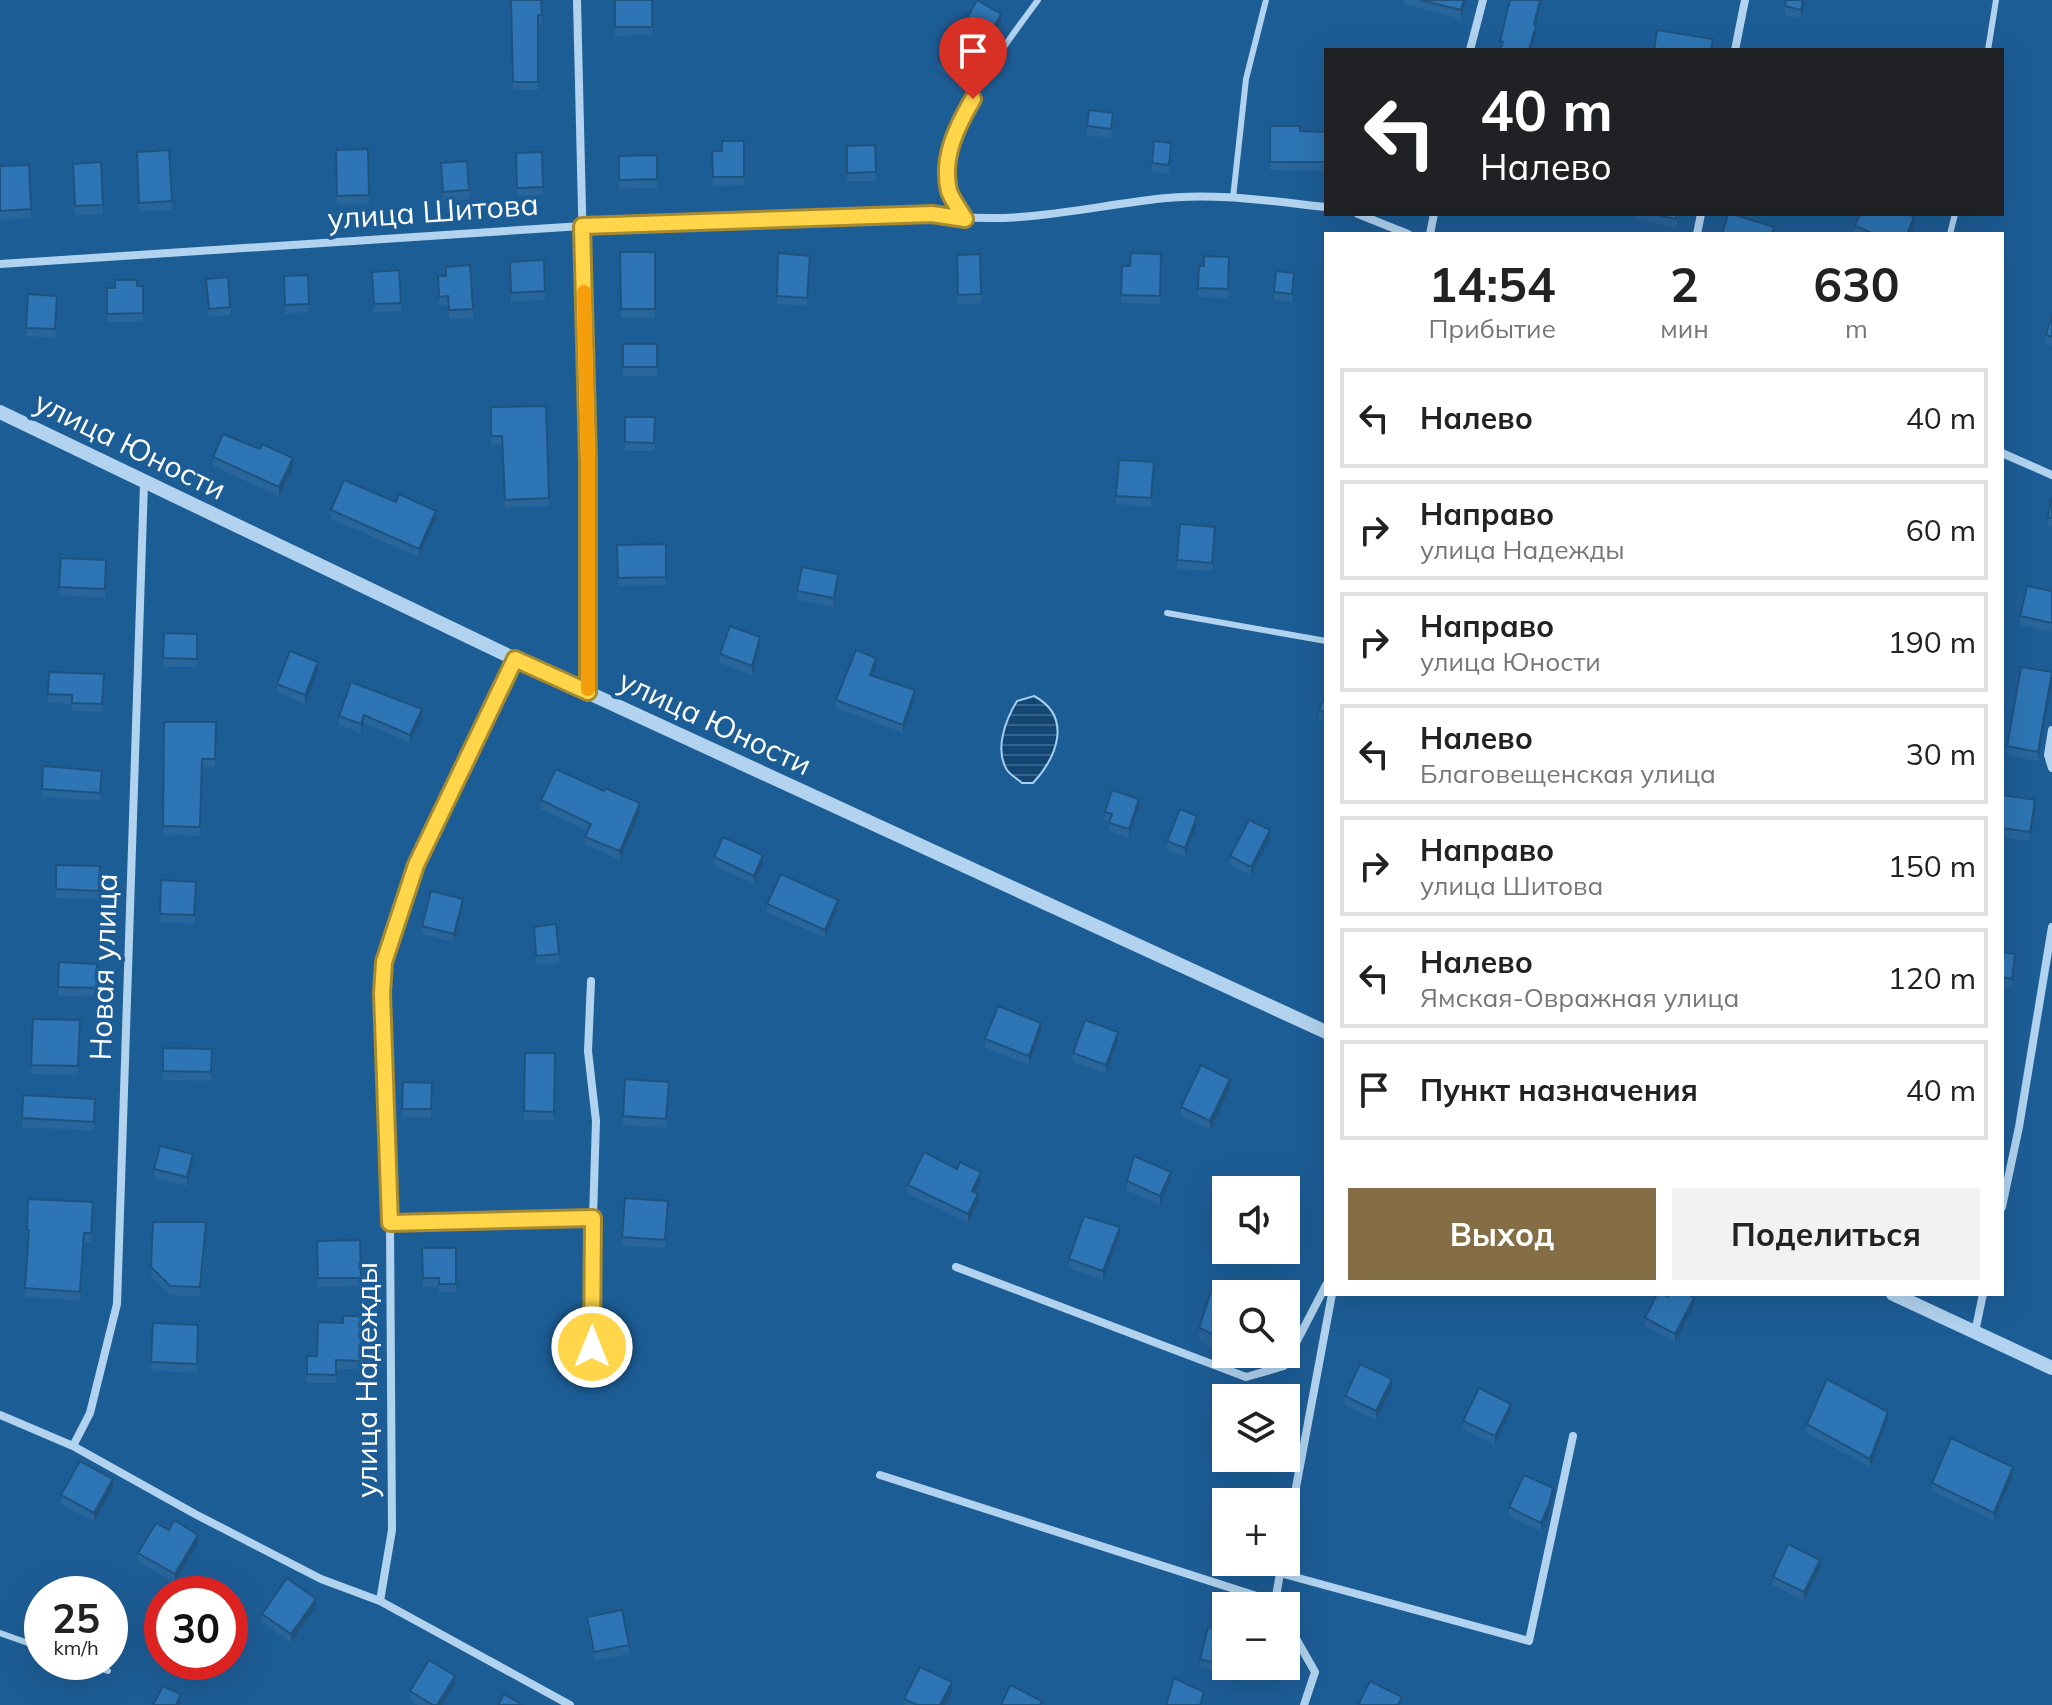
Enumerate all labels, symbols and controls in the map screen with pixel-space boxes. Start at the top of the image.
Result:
pin [939,17,1007,99]
icon: arrive [951,29,995,73]
text: 40 m [1480,75,1613,145]
icon: left [1348,80,1452,184]
text: Налево [1480,144,1612,189]
street label: улица Шитова [326,185,540,237]
text: 14:54 [1429,254,1556,314]
text: 2 [1670,254,1699,314]
text: 630 [1813,254,1900,314]
text: Прибытие [1428,312,1556,345]
text: мин [1660,312,1709,345]
text: m [1845,312,1868,345]
street label: улица Юности [28,382,232,508]
icon: left [1352,396,1396,440]
text: Налево [1420,399,1533,437]
text: 40 m [1906,399,1976,437]
text: Направо [1420,495,1554,533]
icon: right [1352,508,1396,552]
text: 60 m [1906,511,1976,549]
text: улица Надежды [1420,533,1625,566]
text: Направо [1420,607,1554,645]
icon: right [1352,620,1396,664]
text: 190 m [1888,623,1976,661]
text: улица Юности [1420,645,1601,678]
street label: улица Юности [613,661,818,783]
text: Налево [1420,719,1533,757]
icon: left [1352,732,1396,776]
text: 30 m [1906,735,1976,773]
text: Благовещенская улица [1420,757,1716,790]
text: Направо [1420,831,1554,869]
icon: right [1352,844,1396,888]
text: 150 m [1888,847,1976,885]
text: улица Шитова [1420,869,1603,902]
street label: Новая улица [81,873,125,1061]
text: Налево [1420,943,1533,981]
icon: left [1352,956,1396,1000]
text: 120 m [1888,959,1976,997]
text: Ямская-Овражная улица [1420,981,1739,1014]
icon: arrive [1352,1068,1396,1112]
text: Пункт назначения [1420,1071,1698,1109]
text: 40 m [1906,1071,1976,1109]
map controls [1212,1176,1300,1680]
button: sound [1212,1176,1300,1264]
button: Выход [1348,1188,1656,1280]
button: Поделиться [1672,1188,1980,1280]
street label: улица Надежды [347,1262,385,1498]
button: search [1212,1280,1300,1368]
position arrow [550,1305,634,1389]
button: layers [1212,1384,1300,1472]
button: + [1212,1488,1300,1576]
speed limit sign: 30 [144,1576,248,1680]
button: − [1212,1592,1300,1680]
text: 25 [52,1593,100,1643]
text: km/h [53,1635,99,1660]

